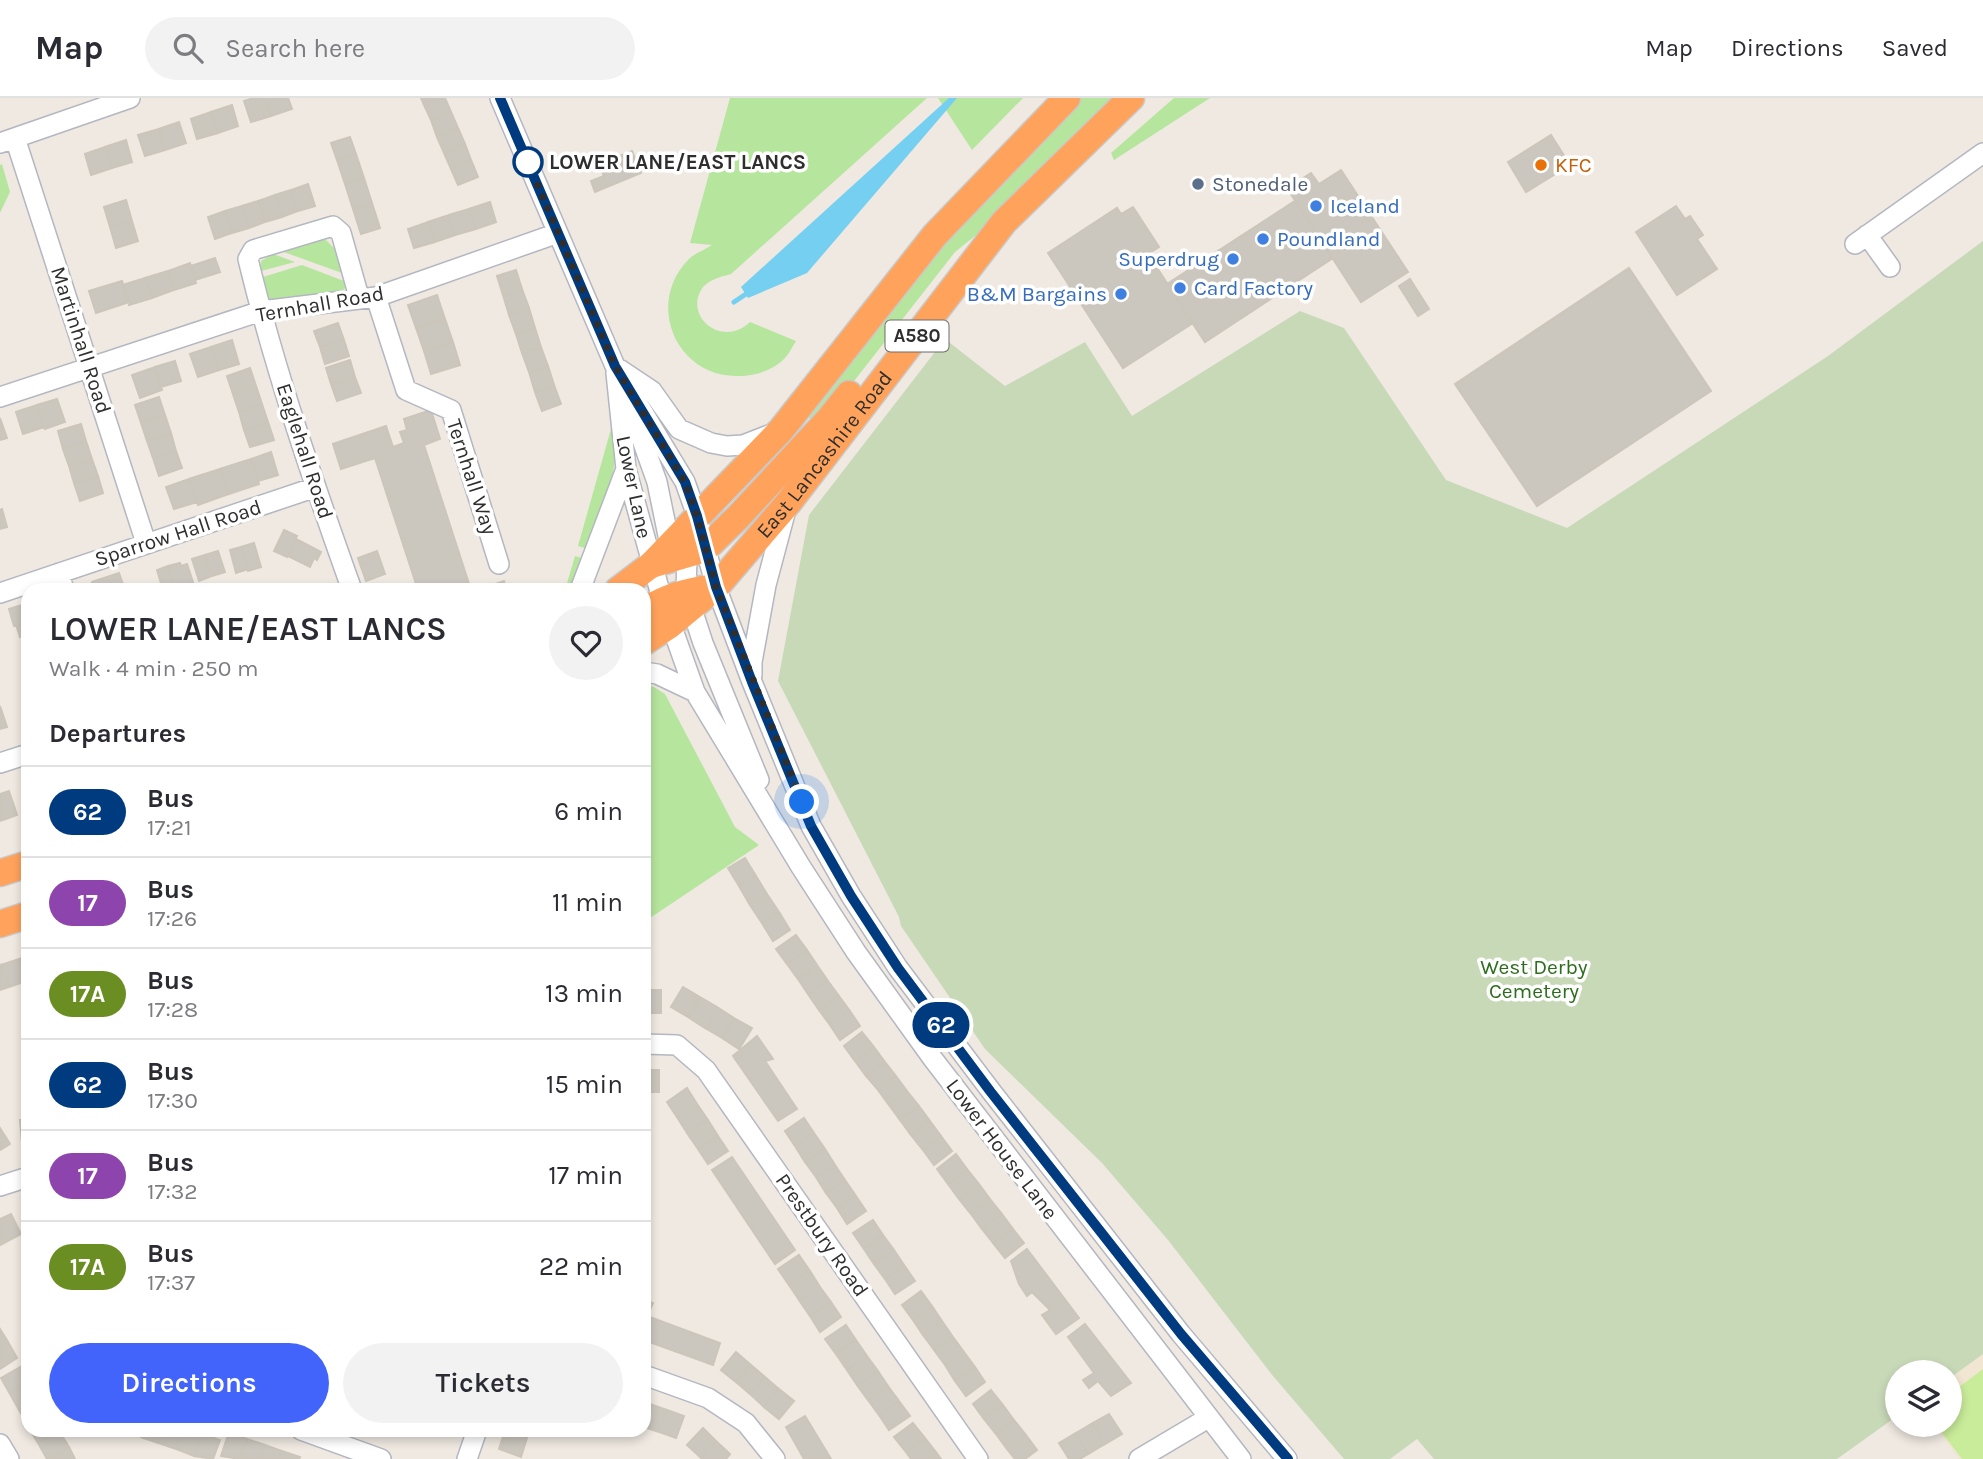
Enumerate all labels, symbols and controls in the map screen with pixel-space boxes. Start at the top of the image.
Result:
search box [145,17,635,80]
text: Map [35,29,103,67]
icon: search [169,29,207,67]
text: Search here [225,33,365,64]
text: Map [1645,34,1693,62]
text: Directions [1731,34,1844,62]
text: Saved [1882,34,1948,62]
marker: LOWER LANE/EAST LANCS [513,147,543,177]
place label: LOWER LANE/EAST LANCS [549,150,806,174]
place label: KFC [1555,153,1592,177]
marker: KFC [1533,157,1549,173]
place label: Stonedale [1212,172,1308,196]
marker: Stonedale [1190,176,1206,192]
place label: Iceland [1330,194,1400,218]
marker: Iceland [1308,198,1324,214]
place label: Poundland [1277,227,1381,251]
marker: Poundland [1255,231,1271,247]
place label: Superdrug [1118,247,1219,271]
marker: Superdrug [1225,251,1241,267]
street label: Martinhall Road [46,263,116,417]
place label: Card Factory [1194,276,1313,300]
marker: Card Factory [1172,280,1188,296]
street label: Ternhall Road [254,281,386,327]
place label: B&M Bargains [967,282,1107,306]
marker: B&M Bargains [1113,286,1129,302]
road number: A580 [886,320,948,352]
street label: East Lancashire Road [752,366,897,543]
street label: Eaglehall Road [272,380,338,522]
street label: Ternhall Way [442,416,502,538]
street label: Lower Lane [611,433,657,541]
street label: Sparrow Hall Road [92,495,264,571]
button: heart [549,606,623,680]
text: LOWER LANE/EAST LANCS [49,610,447,648]
text: Walk · 4 min · 250 m [49,655,258,682]
text: Departures [49,718,186,749]
text: Bus [147,783,194,814]
your location [784,784,819,819]
text: 6 min [554,796,623,827]
text: 62 [73,798,102,826]
text: 17:21 [147,814,192,841]
text: Bus [147,874,194,905]
text: 11 min [552,887,623,918]
text: 17 [77,889,98,917]
text: 17:26 [147,905,197,932]
park label: West Derby Cemetery [1480,955,1588,1003]
text: Bus [147,965,194,996]
text: 13 min [545,978,623,1009]
text: 17A [70,980,105,1008]
text: 17:28 [147,996,198,1023]
line badge: 62 [909,1002,972,1048]
text: 62 [926,1011,956,1039]
text: Bus [147,1056,194,1087]
text: 15 min [546,1069,623,1100]
text: 62 [73,1071,102,1099]
street label: Lower House Lane [941,1074,1063,1224]
text: 17:30 [147,1087,198,1114]
text: Bus [147,1147,194,1178]
text: 17 min [548,1160,623,1191]
text: 17 [77,1162,98,1190]
street label: Prestbury Road [771,1169,873,1301]
text: 17:32 [147,1178,198,1205]
text: Bus [147,1238,194,1269]
text: 22 min [539,1251,623,1282]
text: 17A [70,1253,105,1281]
text: 17:37 [147,1269,195,1296]
button: Directions [49,1343,329,1423]
button: Tickets [343,1343,623,1423]
map controls [1885,1360,1962,1437]
button: layers [1885,1360,1962,1437]

